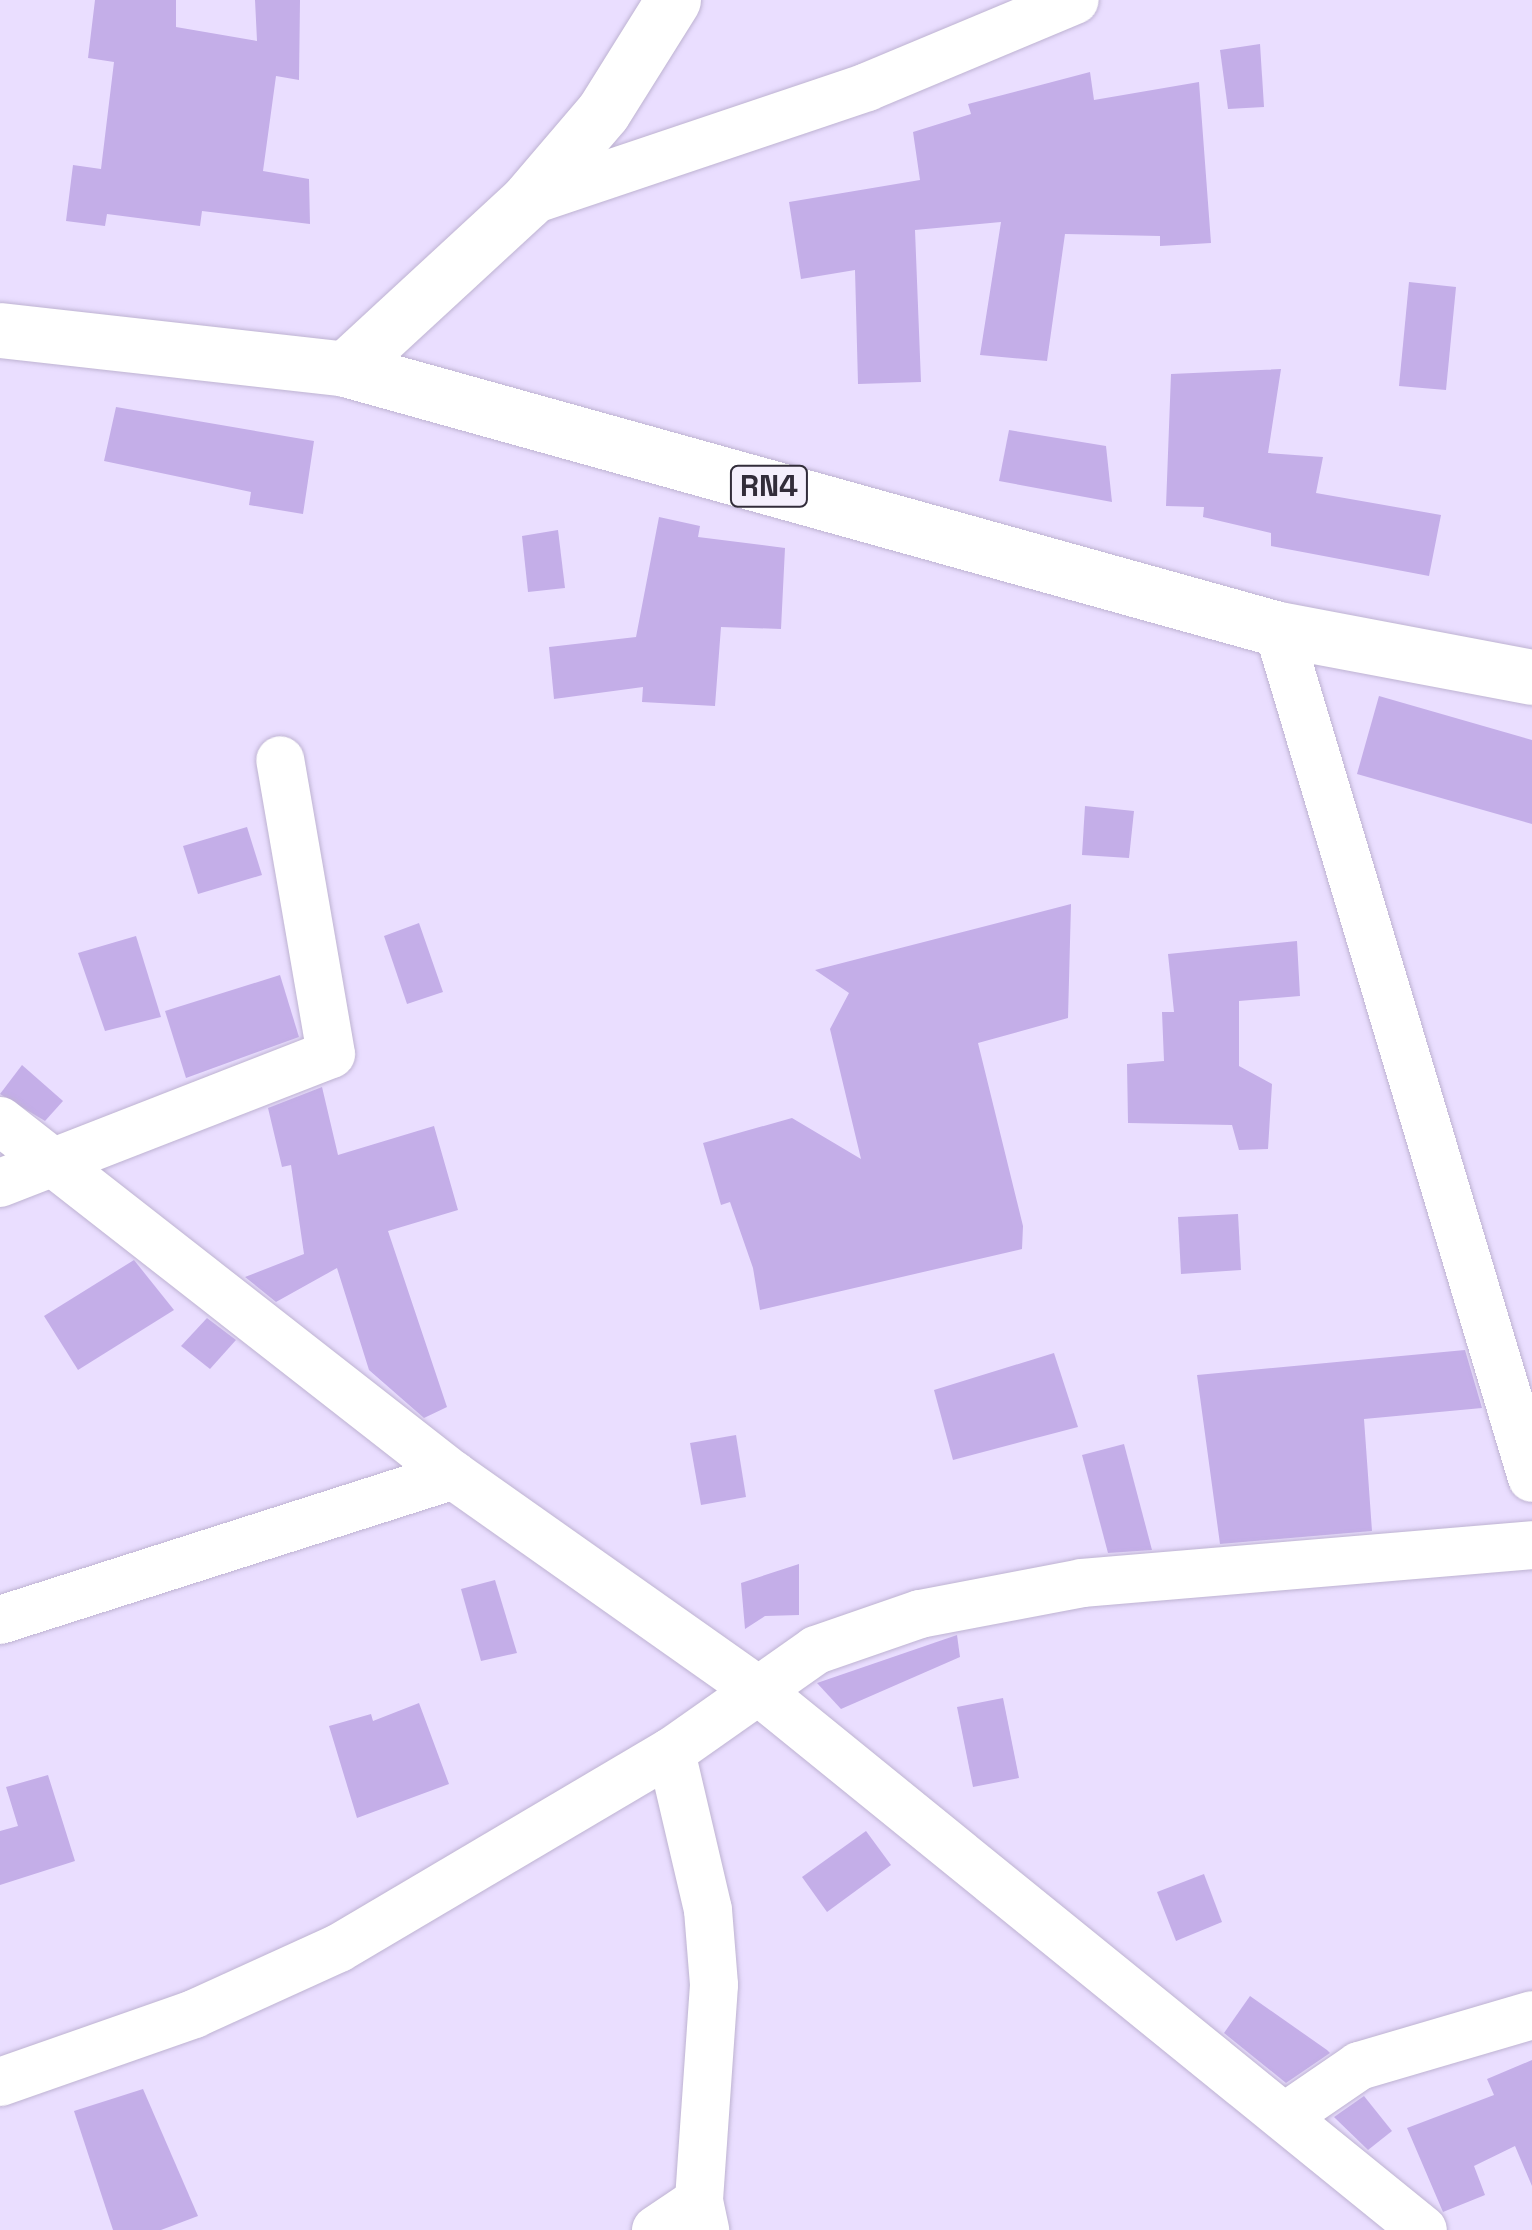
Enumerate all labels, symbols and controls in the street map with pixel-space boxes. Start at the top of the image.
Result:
road number: RN4 [729,461,809,511]

